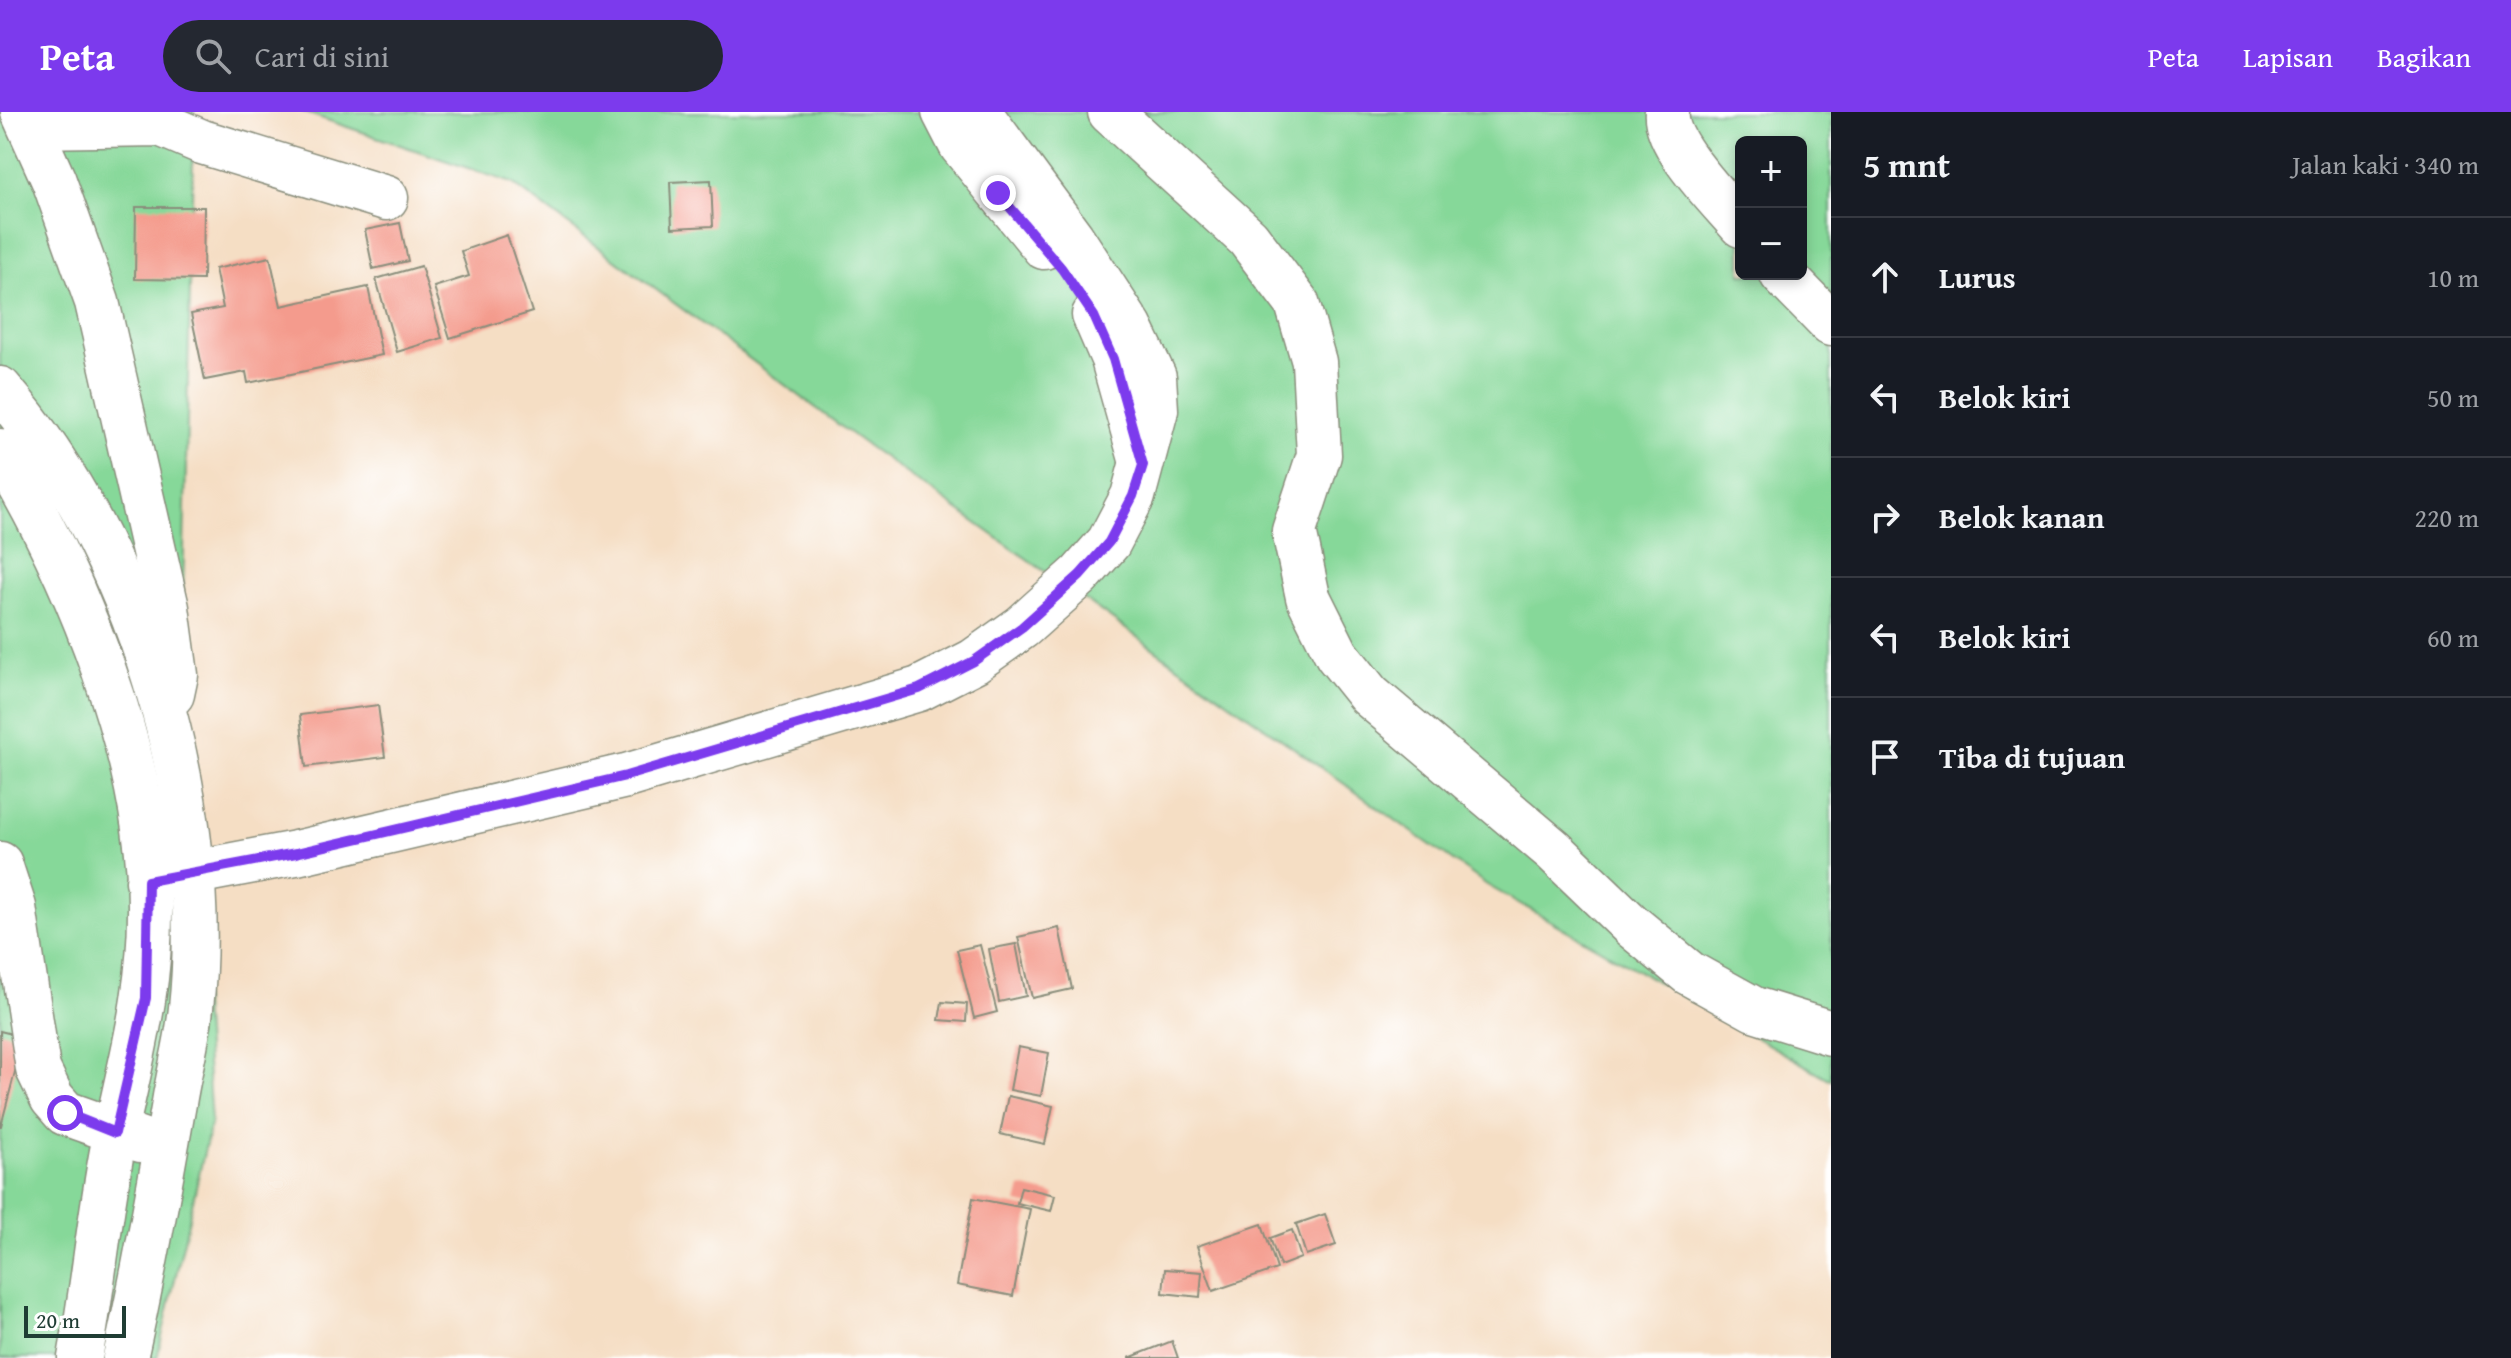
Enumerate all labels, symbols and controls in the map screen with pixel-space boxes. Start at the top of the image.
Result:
search box [163,20,723,92]
text: Peta [40,28,115,84]
icon: search [191,34,235,78]
text: Cari di sini [255,34,389,78]
text: Peta [2148,36,2199,77]
text: Lapisan [2243,36,2333,77]
text: Bagikan [2377,36,2471,77]
map controls [1735,136,1807,280]
button: + [1735,136,1807,208]
text: 5 mnt [1863,140,1950,189]
text: Jalan kaki · 340 m [2292,145,2479,184]
route end [980,175,1016,211]
button: − [1735,208,1807,280]
icon: ahead [1863,255,1907,299]
text: Lurus [1939,255,2016,299]
text: 10 m [2427,258,2479,297]
icon: left [1863,375,1907,419]
text: Belok kiri [1939,375,2071,419]
text: 50 m [2427,378,2479,417]
icon: right [1863,495,1907,539]
text: Belok kanan [1939,495,2104,539]
text: 220 m [2414,498,2479,537]
icon: left [1863,615,1907,659]
text: Belok kiri [1939,615,2071,659]
text: 60 m [2427,618,2479,657]
icon: arrive [1863,735,1907,779]
text: Tiba di tujuan [1939,735,2125,779]
route start [47,1095,83,1131]
scale bar [24,1302,126,1338]
text: 20 m [36,1304,80,1336]

